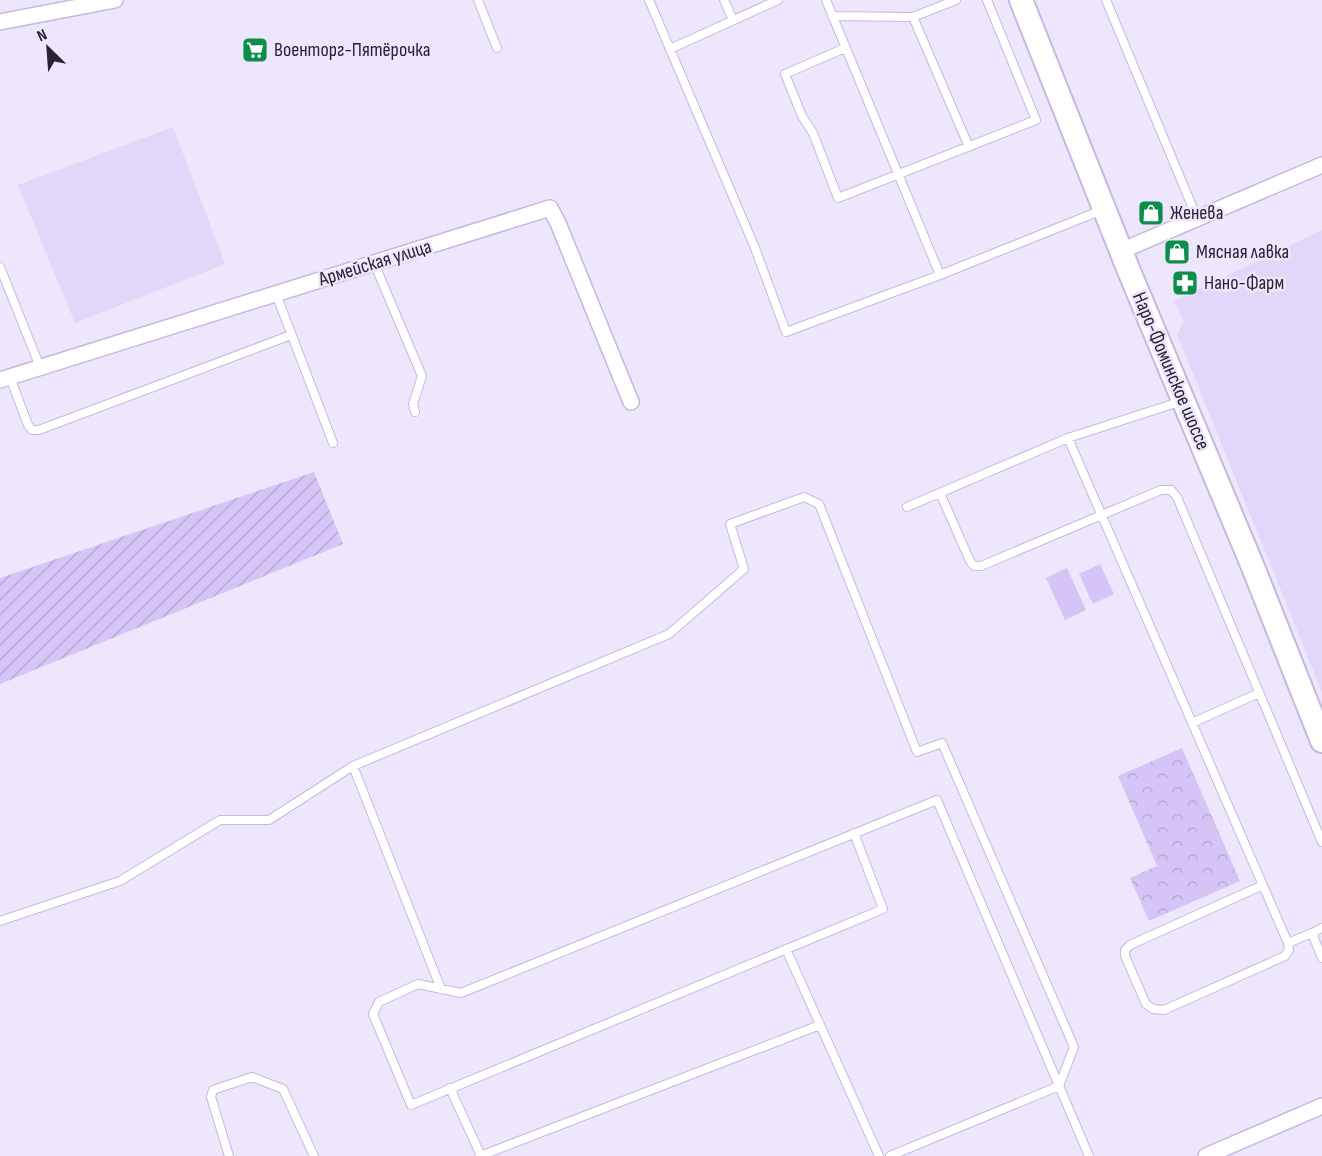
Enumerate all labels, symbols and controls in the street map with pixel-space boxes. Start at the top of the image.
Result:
north arrow [18,18,78,78]
text: N [34,25,50,46]
supermarket icon: Военторг-Пятёрочка [240,35,270,65]
place label: Военторг-Пятёрочка [274,38,430,62]
shop icon: Женева [1136,198,1166,228]
place label: Женева [1170,201,1223,225]
street label: Армейская улица [315,234,434,292]
shop icon: Мясная лавка [1162,237,1192,267]
place label: Мясная лавка [1196,240,1289,264]
pharmacy icon: Нано-Фарм [1170,268,1200,298]
place label: Нано-Фарм [1204,271,1284,295]
street label: Наро-Фоминское шоссе [1127,289,1215,453]

